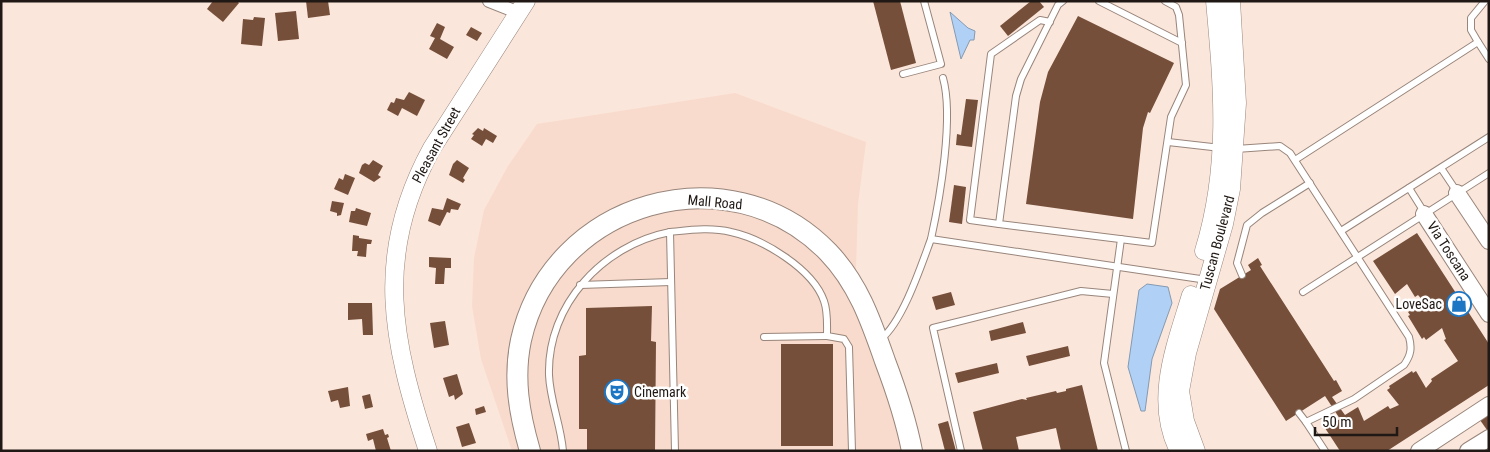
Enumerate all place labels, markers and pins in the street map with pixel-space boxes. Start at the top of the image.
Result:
shop icon: LoveSac [1446,291,1472,317]
place label: LoveSac [1396,296,1442,312]
theatre icon: Cinemark [604,379,630,405]
place label: Cinemark [634,384,687,400]

